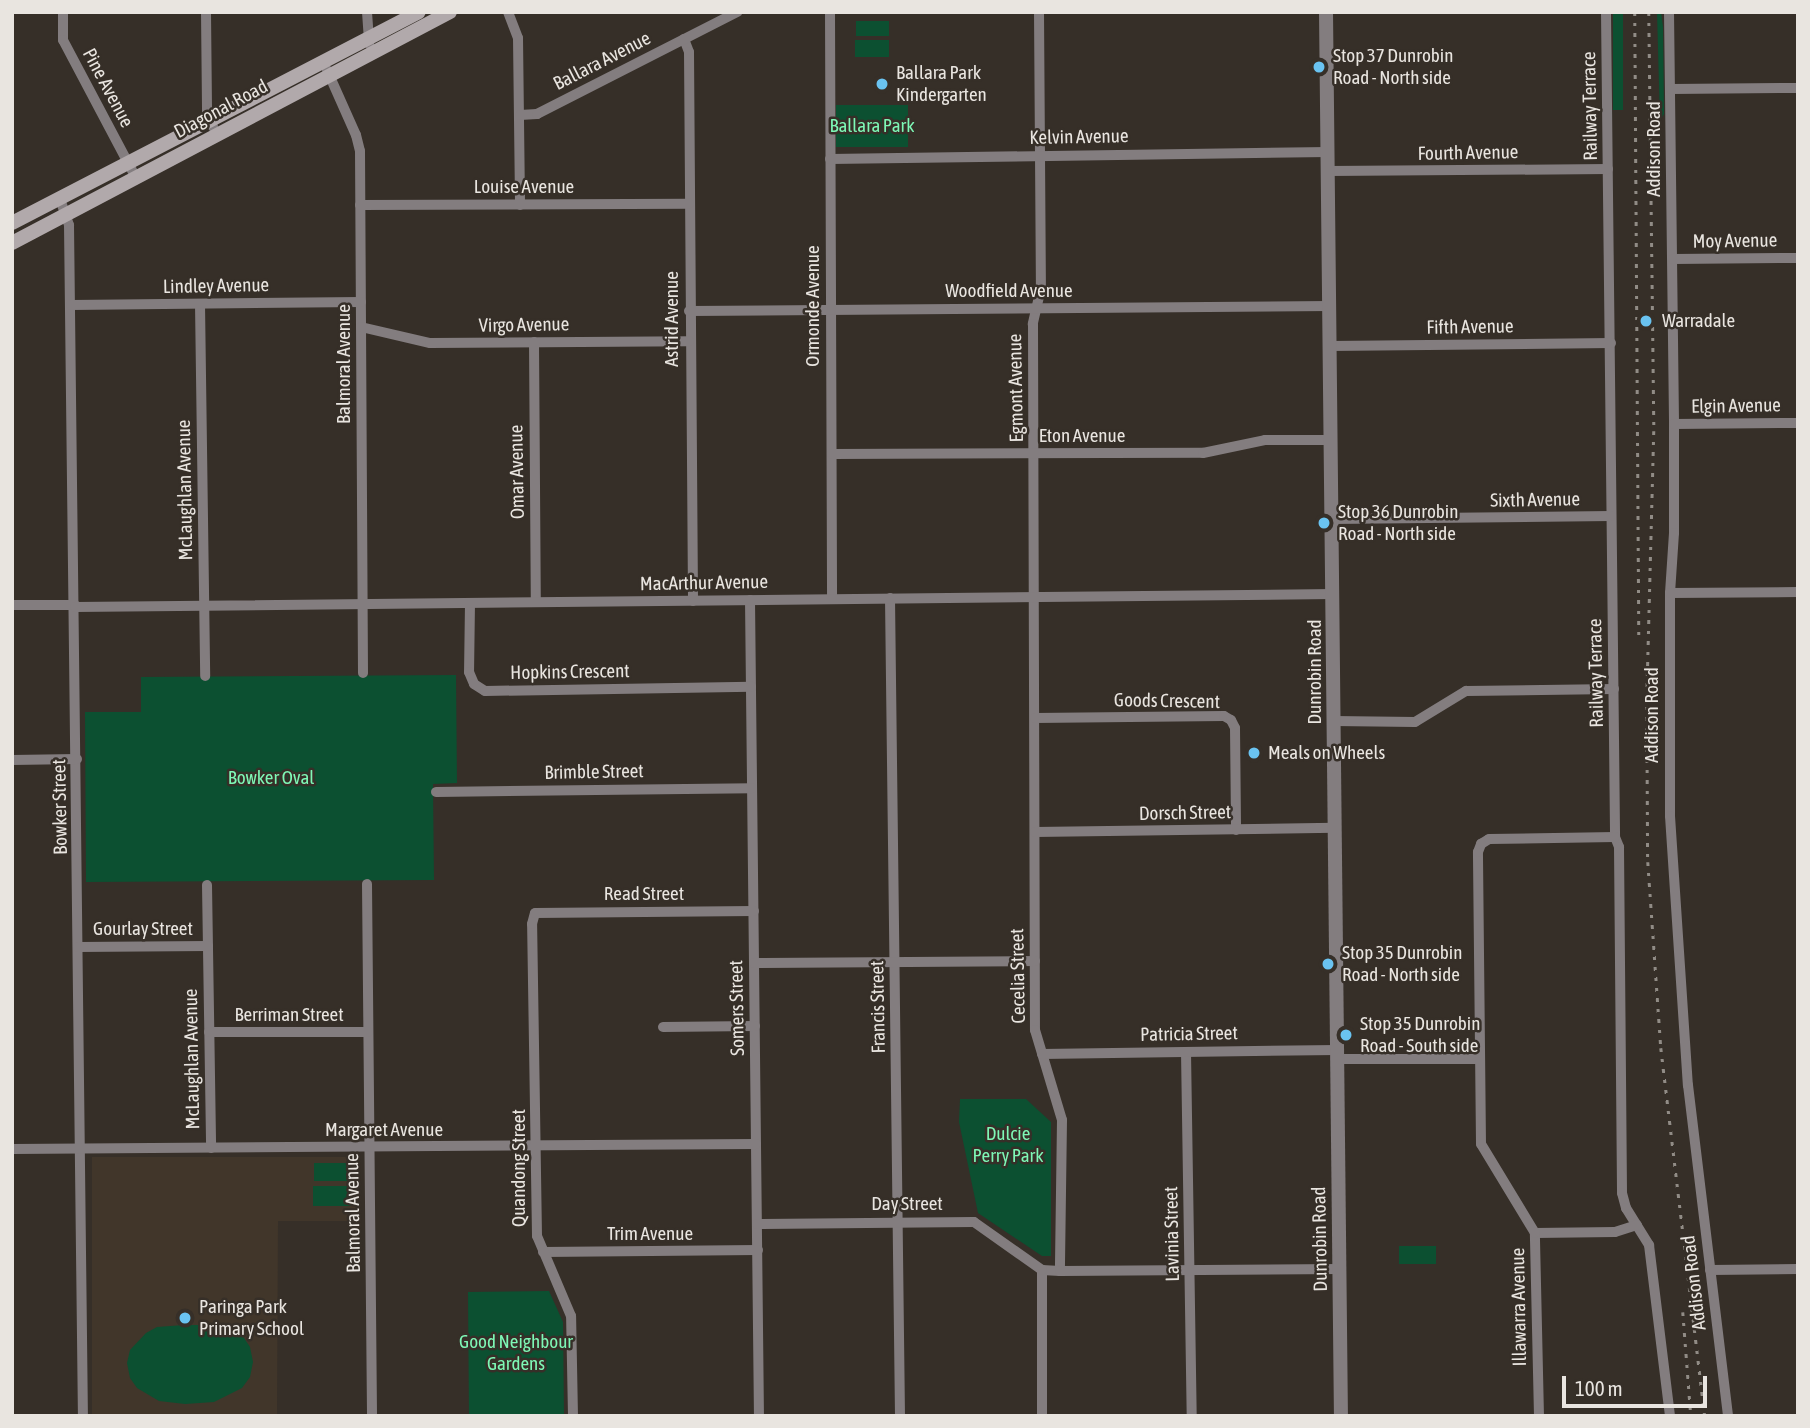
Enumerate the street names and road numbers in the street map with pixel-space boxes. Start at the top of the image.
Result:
street label: Ballara Avenue [550,27,654,95]
street label: Pine Avenue [78,45,138,131]
street label: Railway Terrace [1578,51,1602,161]
street label: Diagonal Road [170,75,272,143]
street label: Addison Road [1643,101,1665,197]
street label: Kelvin Avenue [1029,125,1129,149]
street label: Fourth Avenue [1417,141,1519,165]
street label: Louise Avenue [474,176,574,198]
street label: Moy Avenue [1693,229,1777,253]
street label: Ormonde Avenue [802,245,824,367]
street label: Astrid Avenue [661,271,683,367]
street label: Lindley Avenue [163,274,269,298]
street label: Woodfield Avenue [945,280,1073,302]
street label: Balmoral Avenue [333,304,355,424]
street label: Virgo Avenue [478,313,570,337]
street label: Fifth Avenue [1426,315,1514,339]
street label: Egmont Avenue [1004,333,1028,443]
street label: Elgin Avenue [1691,394,1781,418]
street label: McLaughlan Avenue [172,419,198,561]
street label: Omar Avenue [505,425,529,519]
street label: Eton Avenue [1039,425,1125,447]
street label: Sixth Avenue [1490,488,1580,512]
street label: MacArthur Avenue [640,570,768,596]
street label: Railway Terrace [1584,618,1608,728]
street label: Dunrobin Road [1304,619,1326,725]
street label: Hopkins Crescent [510,660,630,684]
street label: Addison Road [1641,667,1663,763]
street label: Goods Crescent [1114,689,1220,713]
street label: Bowker Street [48,759,72,855]
street label: Brimble Street [544,760,644,784]
street label: Dorsch Street [1139,801,1231,825]
street label: Read Street [604,883,684,905]
street label: Gourlay Street [93,918,193,940]
street label: Cecelia Street [1006,928,1030,1024]
street label: Somers Street [725,960,749,1056]
street label: Francis Street [866,960,890,1054]
street label: McLaughlan Avenue [179,988,205,1130]
street label: Berriman Street [234,1004,344,1026]
street label: Patricia Street [1140,1022,1238,1046]
street label: Quandong Street [508,1109,530,1227]
street label: Margaret Avenue [325,1119,443,1141]
street label: Balmoral Avenue [341,1153,365,1273]
street label: Lavinia Street [1160,1186,1184,1282]
street label: Dunrobin Road [1308,1186,1332,1292]
street label: Day Street [871,1193,943,1215]
street label: Trim Avenue [607,1223,693,1245]
street label: Addison Road [1677,1234,1711,1332]
street label: Illawarra Avenue [1507,1248,1531,1366]

